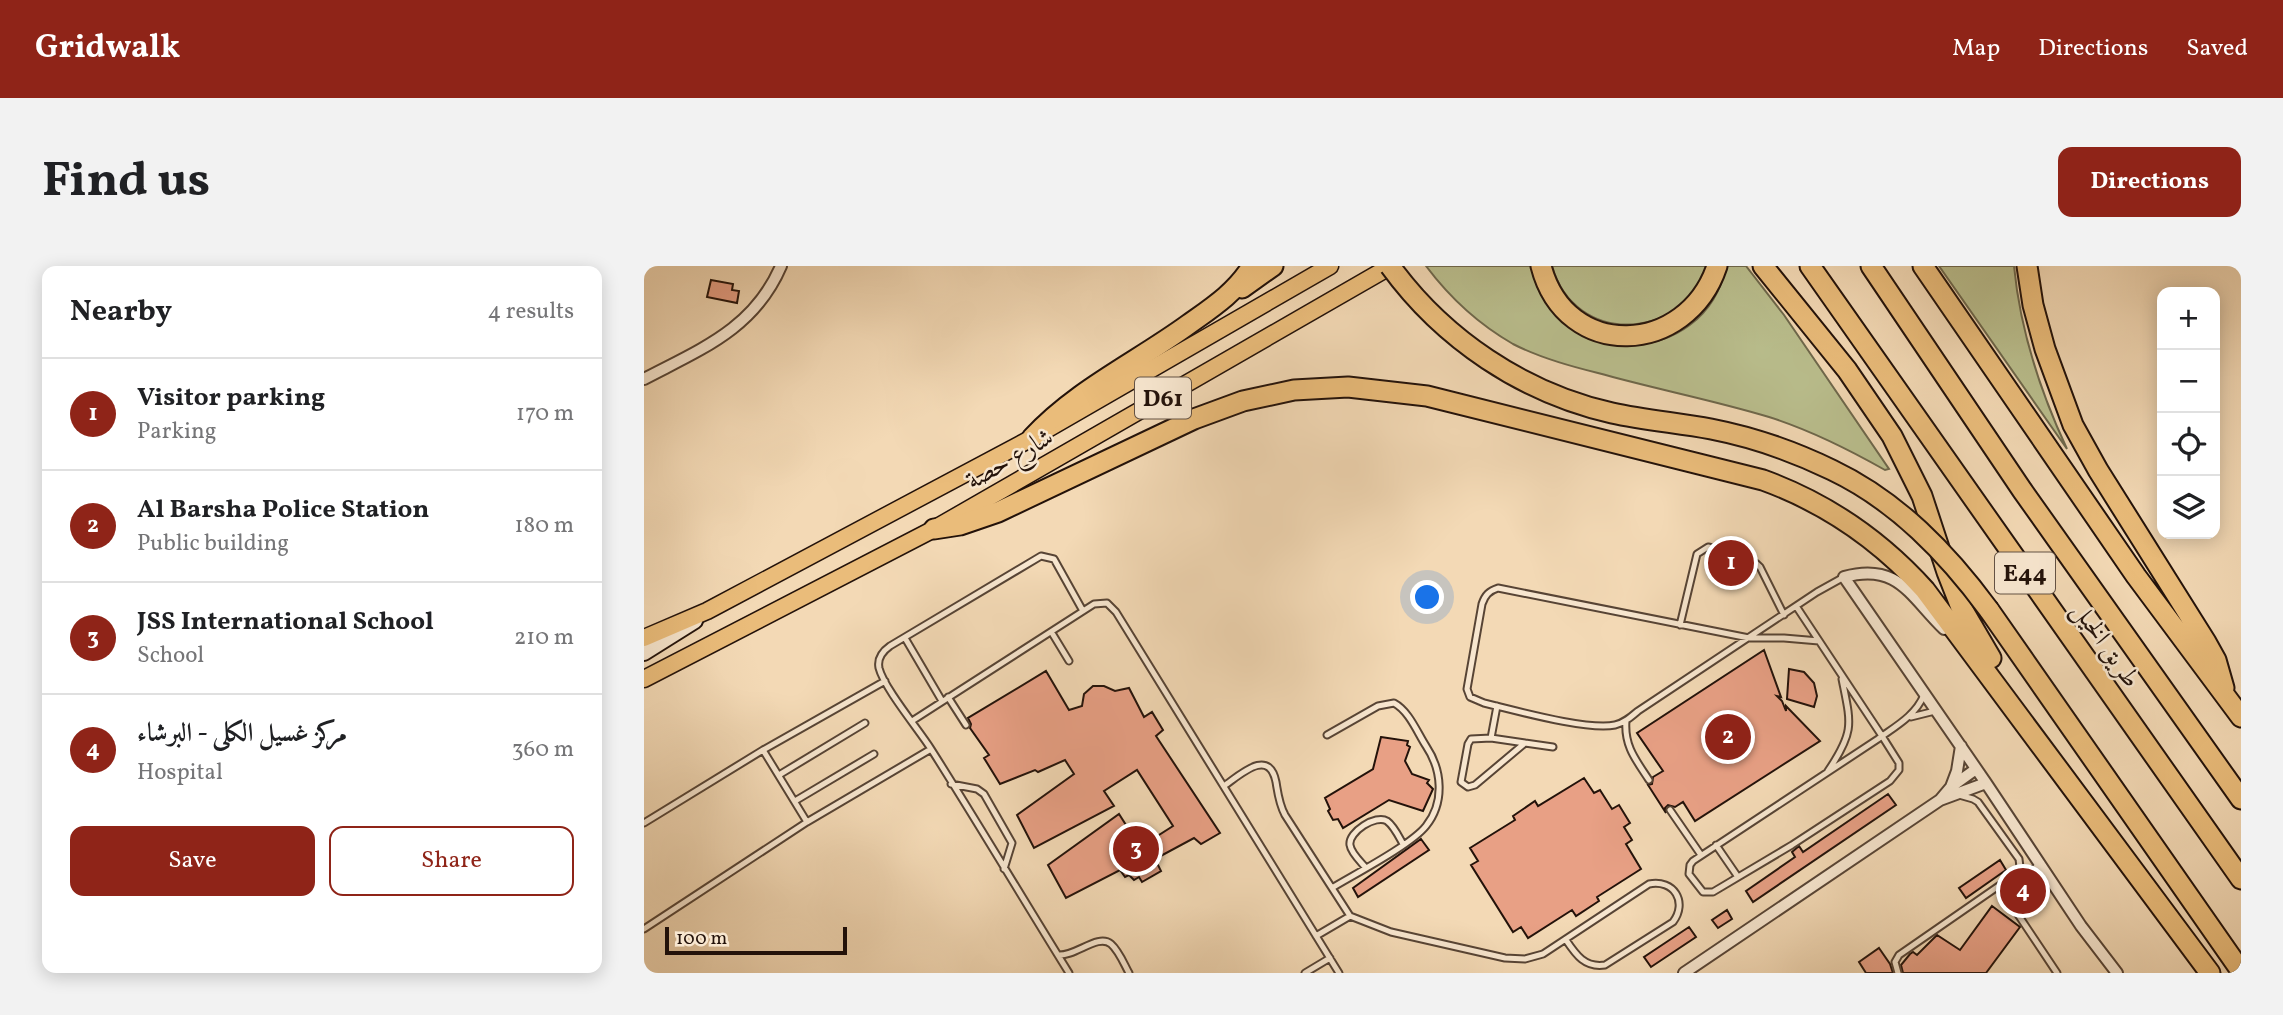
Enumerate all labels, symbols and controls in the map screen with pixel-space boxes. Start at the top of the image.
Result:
text: Gridwalk [35,26,180,72]
text: Map [1952,32,2000,66]
text: Directions [2038,32,2148,66]
text: Saved [2186,32,2248,66]
button: Directions [2058,147,2241,217]
text: Find us [42,148,210,217]
map controls [2157,287,2220,539]
button: + [2157,287,2220,350]
text: Nearby [70,291,172,333]
text: 4 results [488,296,574,328]
button: − [2157,350,2220,413]
road number: D61 [1135,378,1191,418]
text: Visitor parking [137,380,325,416]
text: 1 [88,398,98,430]
text: 170 m [516,398,574,430]
button: locate [2157,413,2220,476]
text: Parking [137,416,216,448]
street label: شارع حصة [959,420,1062,501]
button: layers [2157,476,2220,539]
text: Al Barsha Police Station [137,492,429,528]
text: 2 [87,510,99,542]
text: 180 m [515,510,574,542]
text: Public building [137,528,289,560]
pin: 1 [1708,537,1754,589]
road number: E44 [1995,552,2055,594]
your location [1410,580,1444,614]
street label: طريق الخيل [2063,595,2148,696]
text: JSS International School [137,604,434,640]
text: 3 [87,622,99,654]
text: 210 m [514,622,574,654]
text: School [137,640,204,672]
pin: 2 [1705,711,1751,763]
text: مركز غسيل الكلى - البرشاء [137,716,347,752]
text: 4 [86,734,100,766]
text: 360 m [512,734,574,766]
text: Hospital [137,757,223,789]
pin: 3 [1113,823,1159,875]
button: Save [70,826,315,896]
button: Share [329,826,574,896]
pin: 4 [2000,865,2046,917]
scale bar [665,924,847,956]
text: 100 m [676,926,727,952]

